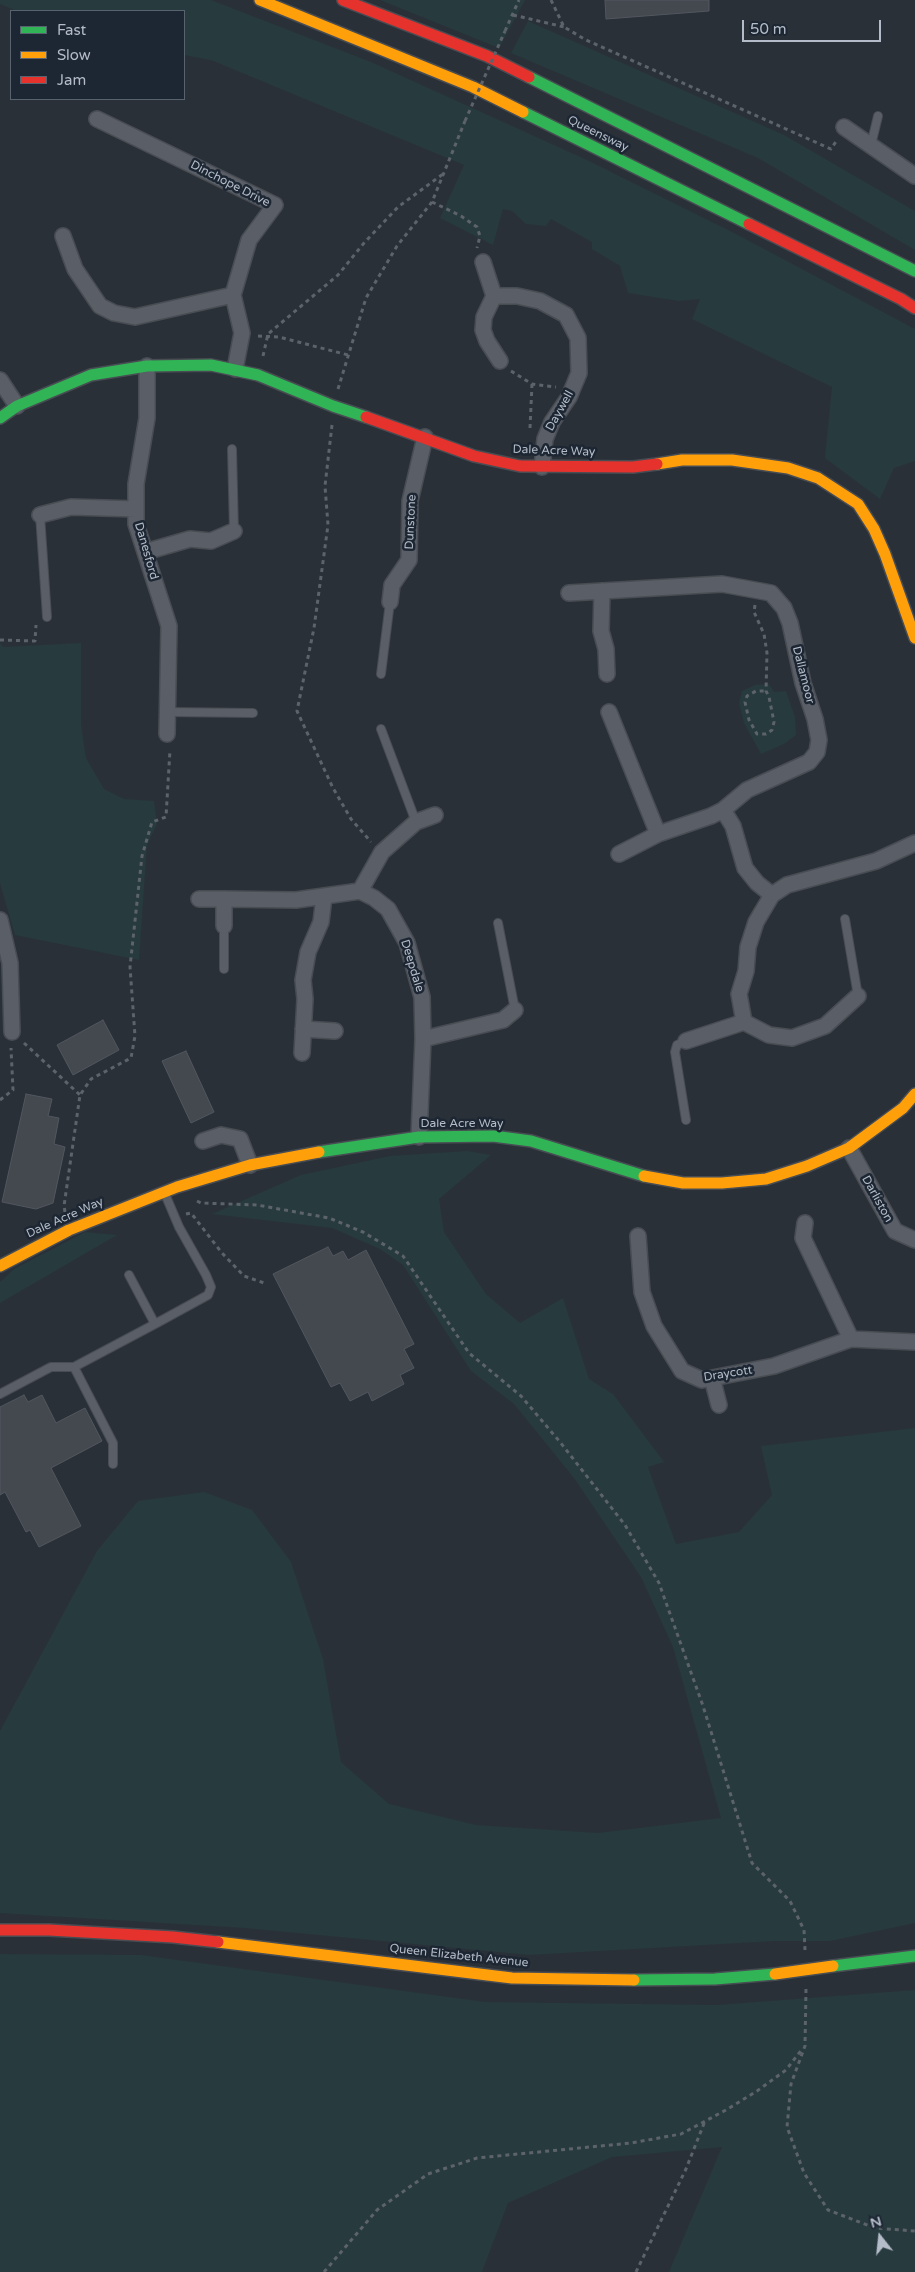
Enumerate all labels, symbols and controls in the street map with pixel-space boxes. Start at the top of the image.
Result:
legend [10,10,185,100]
scale bar [745,10,884,42]
text: 50 m [750,20,787,38]
text: Fast [57,21,86,39]
text: Slow [57,46,91,64]
text: Jam [57,71,86,89]
street label: Queensway [565,113,631,155]
street label: Dinchope Drive [188,158,272,210]
street label: Daywell [543,388,577,434]
street label: Dale Acre Way [512,442,596,460]
street label: Dunstone [402,494,420,550]
street label: Danesford [131,521,161,581]
street label: Dallamoor [789,645,817,705]
street label: Deepdale [397,938,427,994]
street label: Dale Acre Way [421,1117,503,1131]
street label: Darliston [858,1173,896,1225]
street label: Dale Acre Way [24,1195,106,1241]
street label: Draycott [703,1363,753,1385]
street label: Queen Elizabeth Avenue [389,1942,529,1970]
north arrow [855,2212,905,2262]
text: N [868,2212,883,2232]

